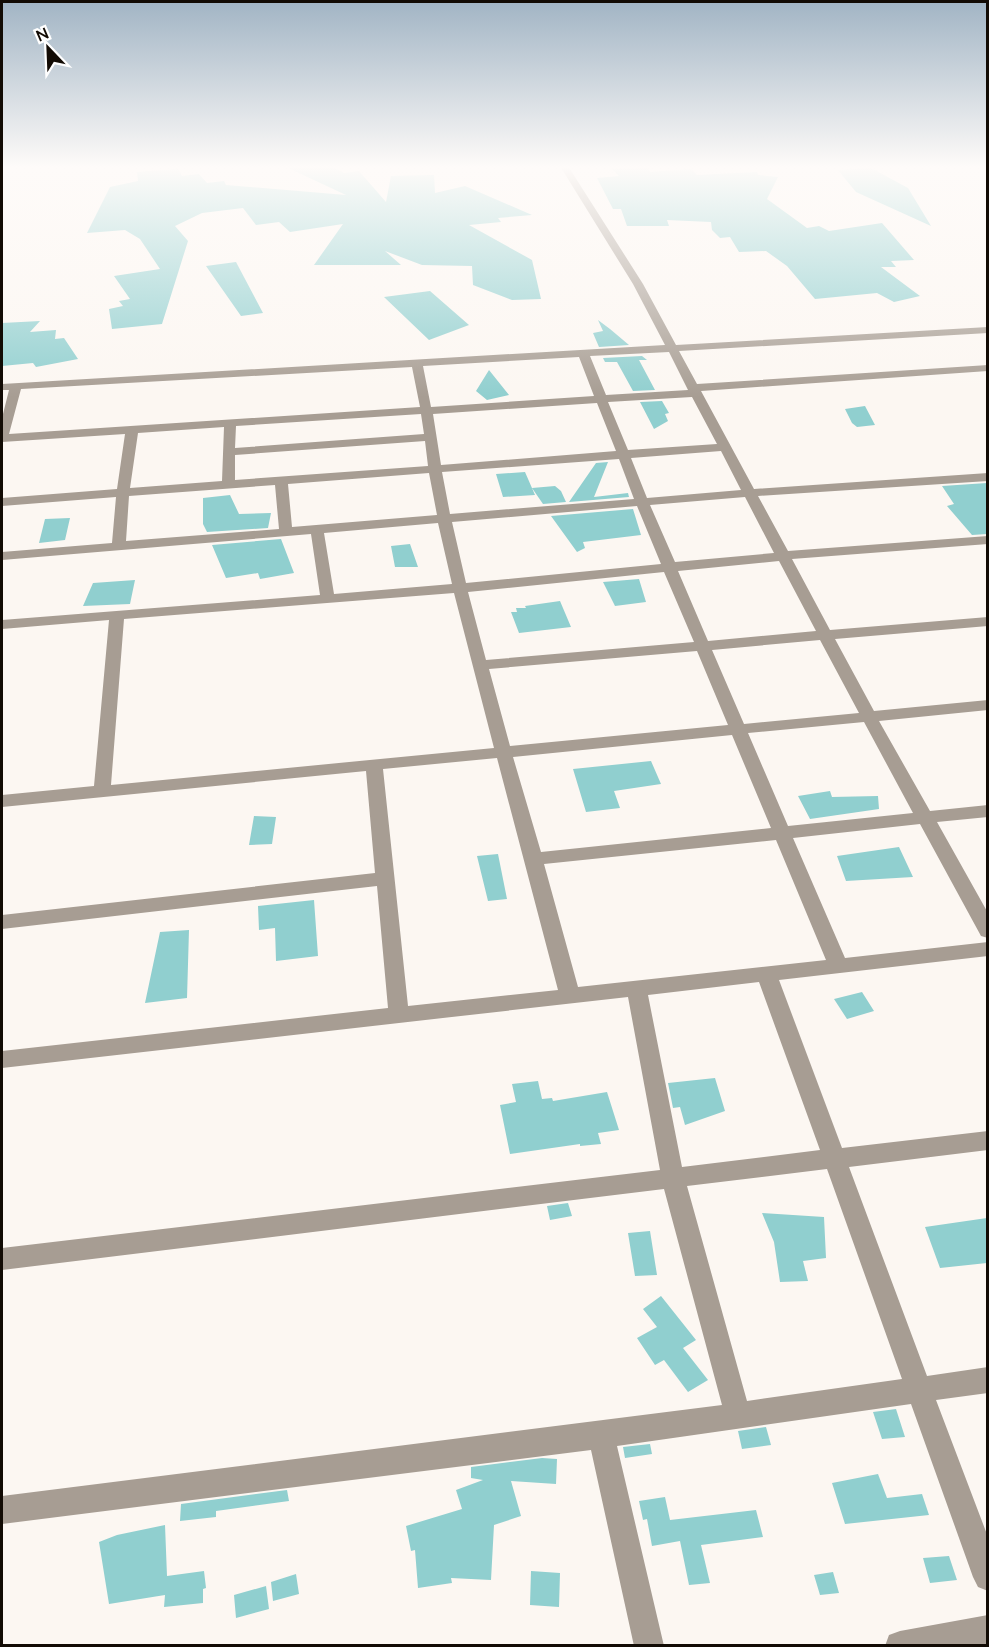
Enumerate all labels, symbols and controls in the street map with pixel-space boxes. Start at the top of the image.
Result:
north arrow [18,18,78,78]
text: N [33,23,52,48]

